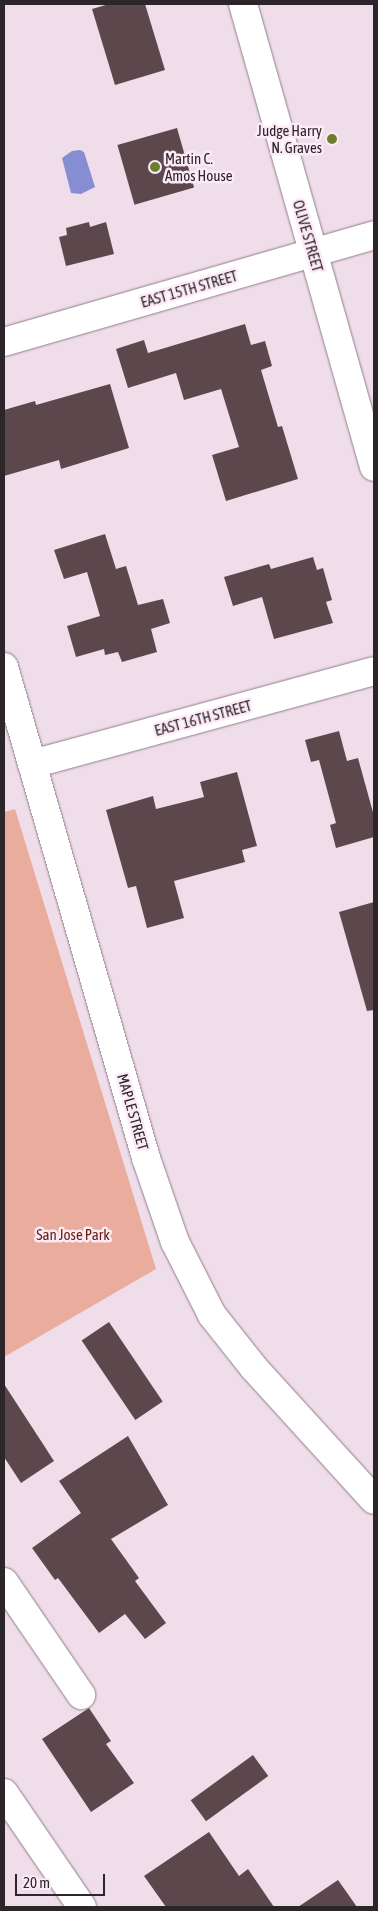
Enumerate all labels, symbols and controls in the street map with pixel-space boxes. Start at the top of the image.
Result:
place label: Judge Harry N. Graves [257,121,322,156]
marker: Judge Harry N. Graves [326,133,338,145]
place label: Martin C. Amos House [165,149,233,184]
marker: Martin C. Amos House [149,161,161,173]
street label: OLIVE STREET [289,198,327,274]
street label: EAST 15TH STREET [139,267,239,311]
street label: EAST 16TH STREET [152,696,254,740]
street label: MAPLE STREET [113,1072,153,1152]
park label: San Jose Park [36,1226,110,1244]
scale bar [18,1864,108,1896]
text: 20 m [23,1874,50,1891]

